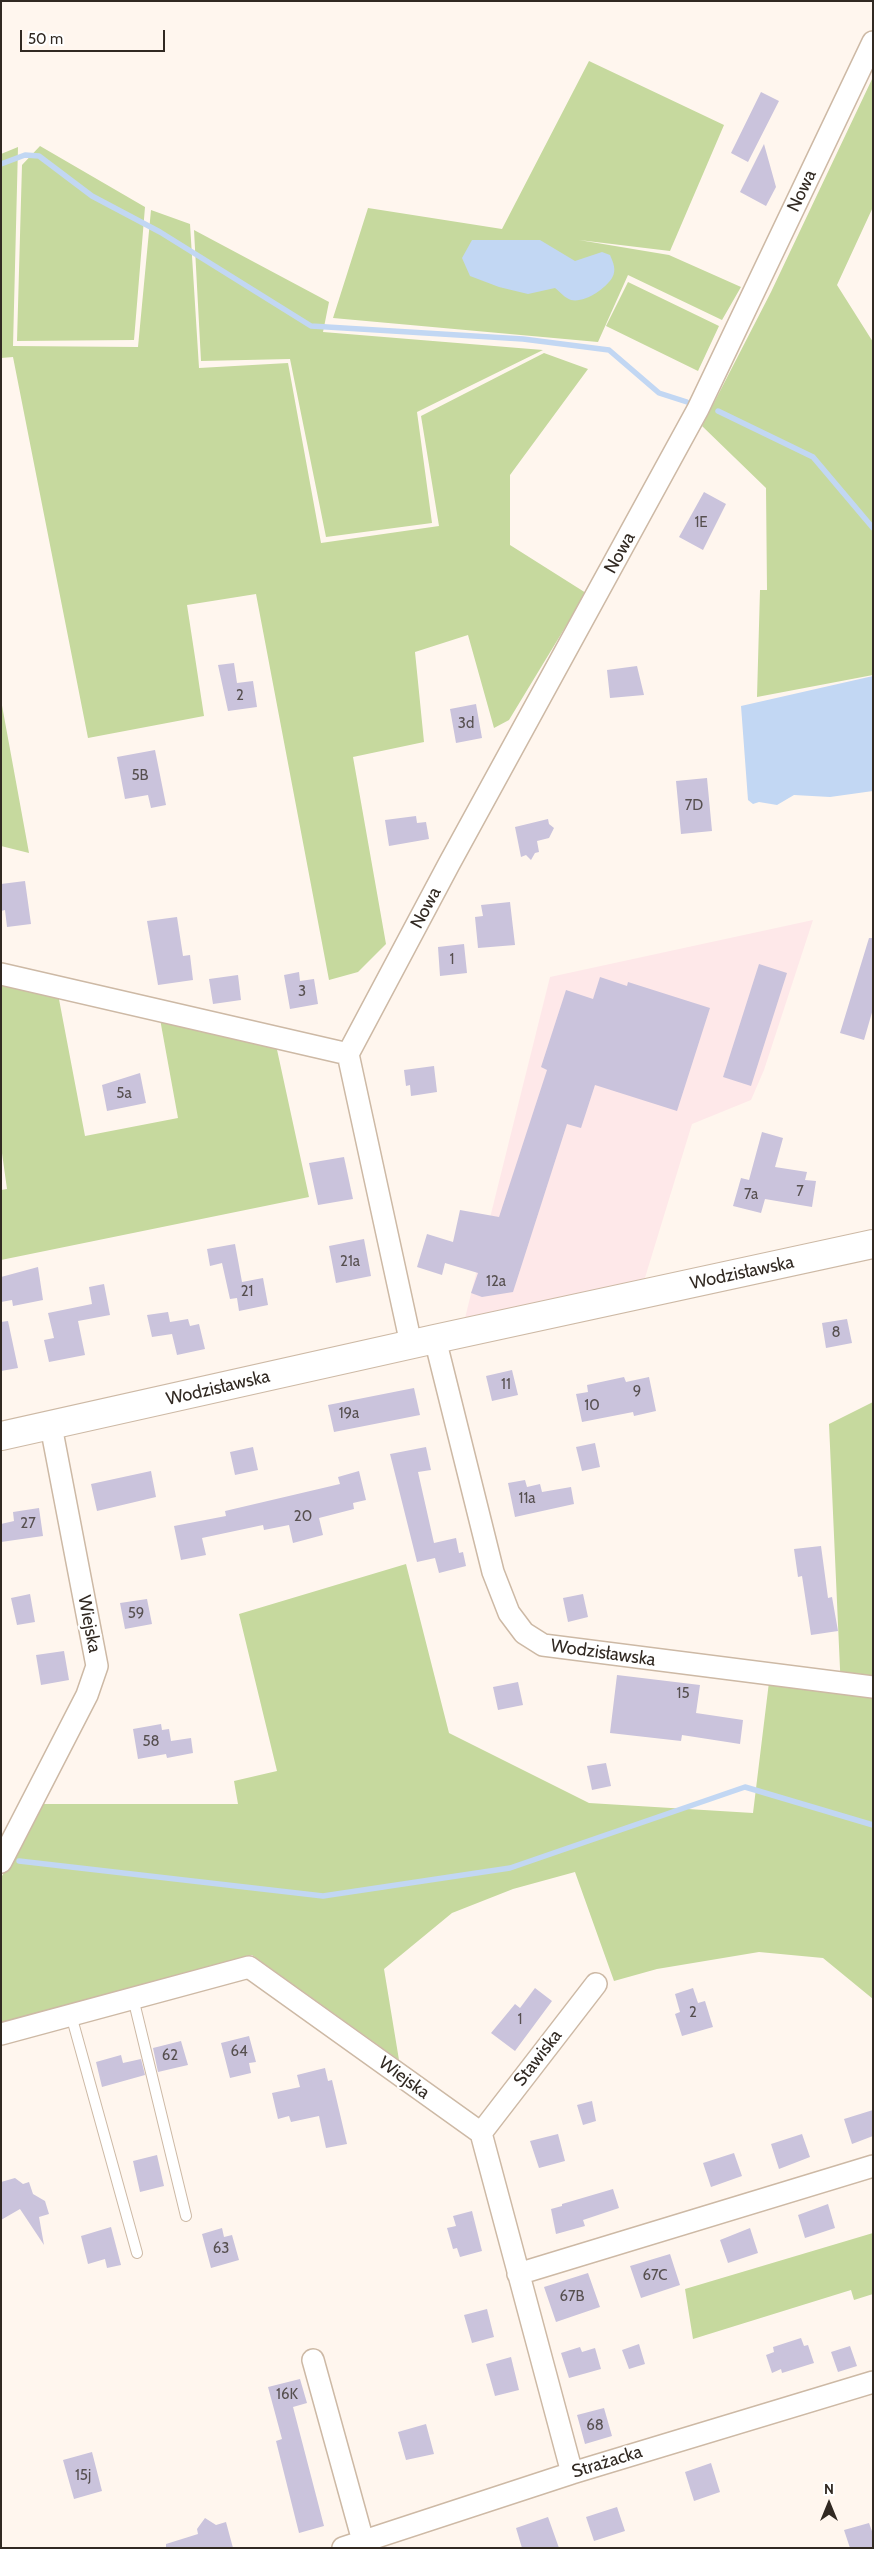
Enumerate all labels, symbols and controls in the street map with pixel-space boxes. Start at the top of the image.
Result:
scale bar [22,20,168,52]
text: 50 m [28,30,63,48]
street label: Nowa [783,167,821,215]
house number: 1E [694,514,708,532]
street label: Nowa [600,529,640,577]
house number: 2 [236,687,244,705]
house number: 3d [458,715,474,733]
house number: 5B [131,767,149,785]
house number: 7D [685,797,703,815]
street label: Nowa [406,884,446,932]
house number: 1 [450,951,454,969]
house number: 3 [298,983,306,1001]
house number: 5a [116,1085,132,1103]
house number: 7 [796,1183,804,1201]
house number: 7a [744,1186,758,1204]
street label: Wodzisławska [688,1251,796,1295]
house number: 21a [340,1253,360,1271]
house number: 12a [486,1273,506,1291]
house number: 21 [241,1283,253,1301]
house number: 8 [831,1324,841,1342]
street label: Wodzisławska [164,1366,272,1410]
house number: 11 [501,1376,511,1394]
house number: 9 [633,1383,641,1401]
house number: 10 [584,1397,600,1415]
house number: 19a [339,1405,359,1423]
house number: 11a [519,1490,535,1508]
house number: 20 [294,1508,312,1526]
house number: 27 [20,1515,36,1533]
street label: Wiejska [73,1594,105,1654]
house number: 59 [128,1605,144,1623]
street label: Wodzisławska [549,1635,657,1671]
house number: 15 [676,1685,690,1703]
house number: 58 [142,1733,160,1751]
house number: 2 [689,2004,697,2022]
house number: 1 [518,2011,522,2029]
street label: Stawiska [509,2025,567,2091]
house number: 64 [230,2043,248,2061]
house number: 62 [162,2047,178,2065]
street label: Wiejska [374,2052,434,2104]
house number: 63 [213,2240,229,2258]
house number: 67C [642,2267,668,2285]
house number: 67B [560,2288,584,2306]
house number: 16K [276,2386,298,2404]
house number: 68 [586,2417,604,2435]
street label: Strażacka [569,2441,645,2483]
house number: 15j [75,2467,91,2485]
north arrow [804,2479,854,2529]
text: N [824,2480,834,2498]

